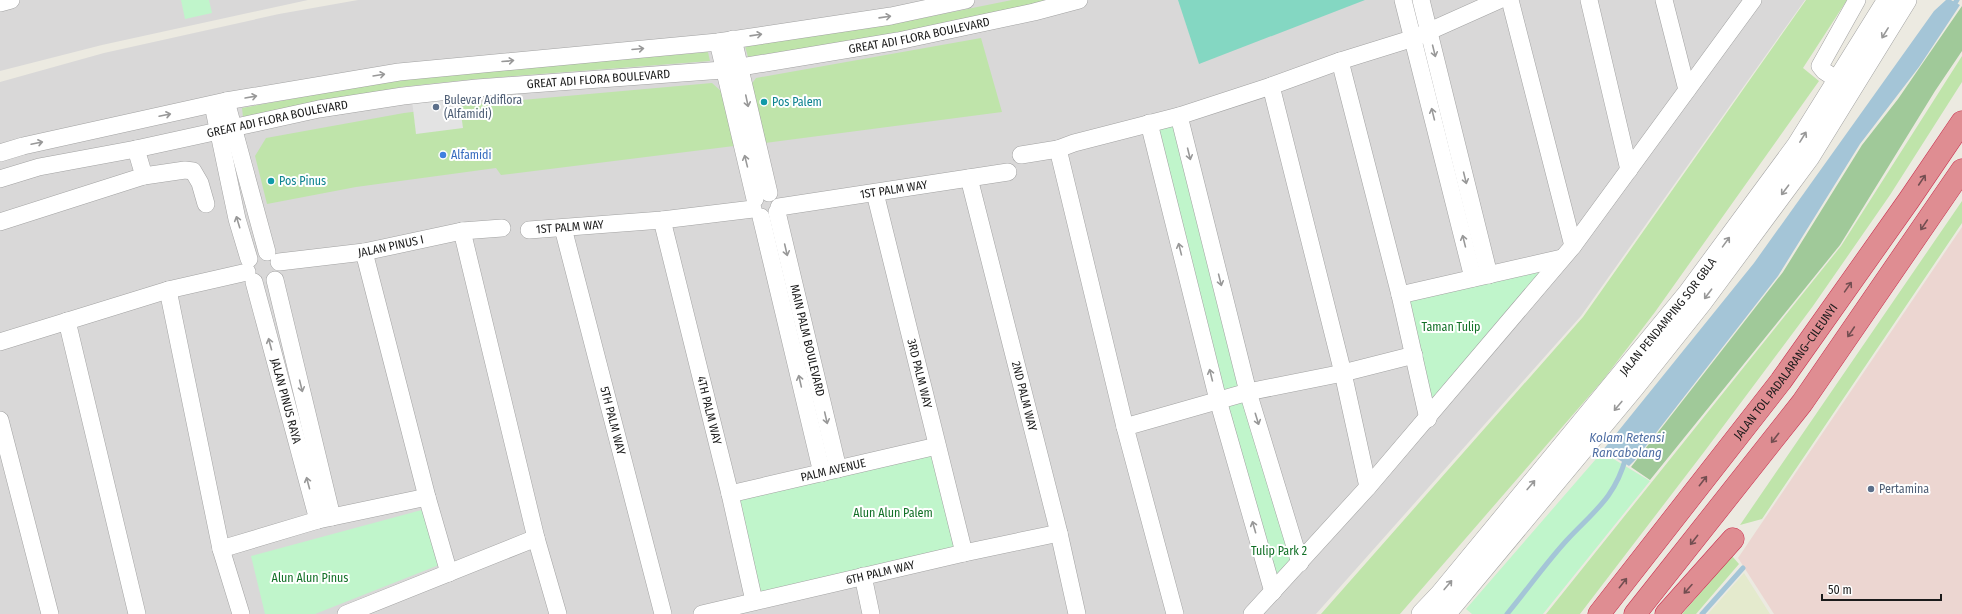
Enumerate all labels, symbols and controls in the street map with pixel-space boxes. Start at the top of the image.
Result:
one-way arrow [878,12,891,20]
street label: GREAT ADI FLORA BOULEVARD [847,15,991,56]
one-way arrow [1881,27,1889,39]
one-way arrow [749,31,762,39]
one-way arrow [1431,45,1439,58]
one-way arrow [631,46,644,53]
one-way arrow [501,58,514,65]
street label: GREAT ADI FLORA BOULEVARD [526,67,671,91]
one-way arrow [372,71,385,79]
one-way arrow [244,93,257,101]
place label: Bulevar Adiflora (Alfamidi) [444,93,522,121]
one-way arrow [744,94,752,107]
place label: Pos Palem [772,95,822,109]
marker: Pos Palem [759,97,769,107]
street label: GREAT ADI FLORA BOULEVARD [206,98,349,140]
marker: Bulevar Adiflora (Alfamidi) [431,102,441,112]
one-way arrow [1428,108,1436,121]
one-way arrow [158,111,171,119]
one-way arrow [1799,132,1807,143]
one-way arrow [31,138,44,146]
one-way arrow [1186,147,1193,160]
place label: Alfamidi [451,148,492,162]
marker: Alfamidi [438,150,448,160]
one-way arrow [741,155,749,168]
one-way arrow [1462,171,1469,184]
place label: Pos Pinus [279,174,326,188]
one-way arrow [1918,175,1927,186]
marker: Pos Pinus [266,176,276,186]
street label: 1ST PALM WAY [859,177,928,202]
one-way arrow [1781,184,1789,195]
one-way arrow [234,216,241,229]
street label: 1ST PALM WAY [535,217,604,236]
one-way arrow [1920,219,1928,230]
street label: JALAN PINUS I [357,232,425,260]
one-way arrow [1460,234,1467,247]
one-way arrow [1722,237,1731,248]
one-way arrow [1176,243,1184,256]
one-way arrow [783,244,790,257]
street label: JALAN PENDAMPING SOR GBLA [1617,255,1720,378]
one-way arrow [1217,273,1225,286]
one-way arrow [1844,282,1852,293]
street label: MAIN PALM BOULEVARD [787,283,828,398]
one-way arrow [1703,289,1712,300]
street label: JALAN TOL PADALARANG–CILEUNYI [1731,301,1840,442]
park label: Taman Tulip [1421,320,1481,334]
one-way arrow [1847,327,1855,338]
one-way arrow [266,337,274,350]
street label: 3RD PALM WAY [904,337,935,410]
street label: JALAN PINUS RAYA [268,357,304,446]
street label: 2ND PALM WAY [1009,360,1040,433]
one-way arrow [1207,369,1215,382]
one-way arrow [796,374,803,387]
street label: 4TH PALM WAY [694,375,724,446]
one-way arrow [297,379,305,392]
street label: 5TH PALM WAY [597,385,628,456]
one-way arrow [1613,401,1622,412]
one-way arrow [822,411,830,424]
one-way arrow [1254,413,1261,426]
water label: Kolam Retensi Rancabolang [1589,430,1665,460]
one-way arrow [1771,432,1779,443]
street label: PALM AVENUE [799,456,868,484]
one-way arrow [1699,475,1707,486]
one-way arrow [303,476,311,489]
one-way arrow [1526,480,1535,490]
place label: Pertamina [1879,482,1929,496]
marker: Pertamina [1866,484,1876,494]
park label: Alun Alun Palem [853,506,933,520]
one-way arrow [1250,521,1258,534]
one-way arrow [1690,534,1699,545]
park label: Tulip Park 2 [1251,544,1307,558]
street label: 6TH PALM WAY [844,558,916,587]
park label: Alun Alun Pinus [272,571,348,585]
scale bar [1822,576,1941,602]
one-way arrow [1619,578,1627,589]
one-way arrow [1444,580,1452,591]
text: 50 m [1828,583,1852,597]
one-way arrow [1683,584,1693,594]

